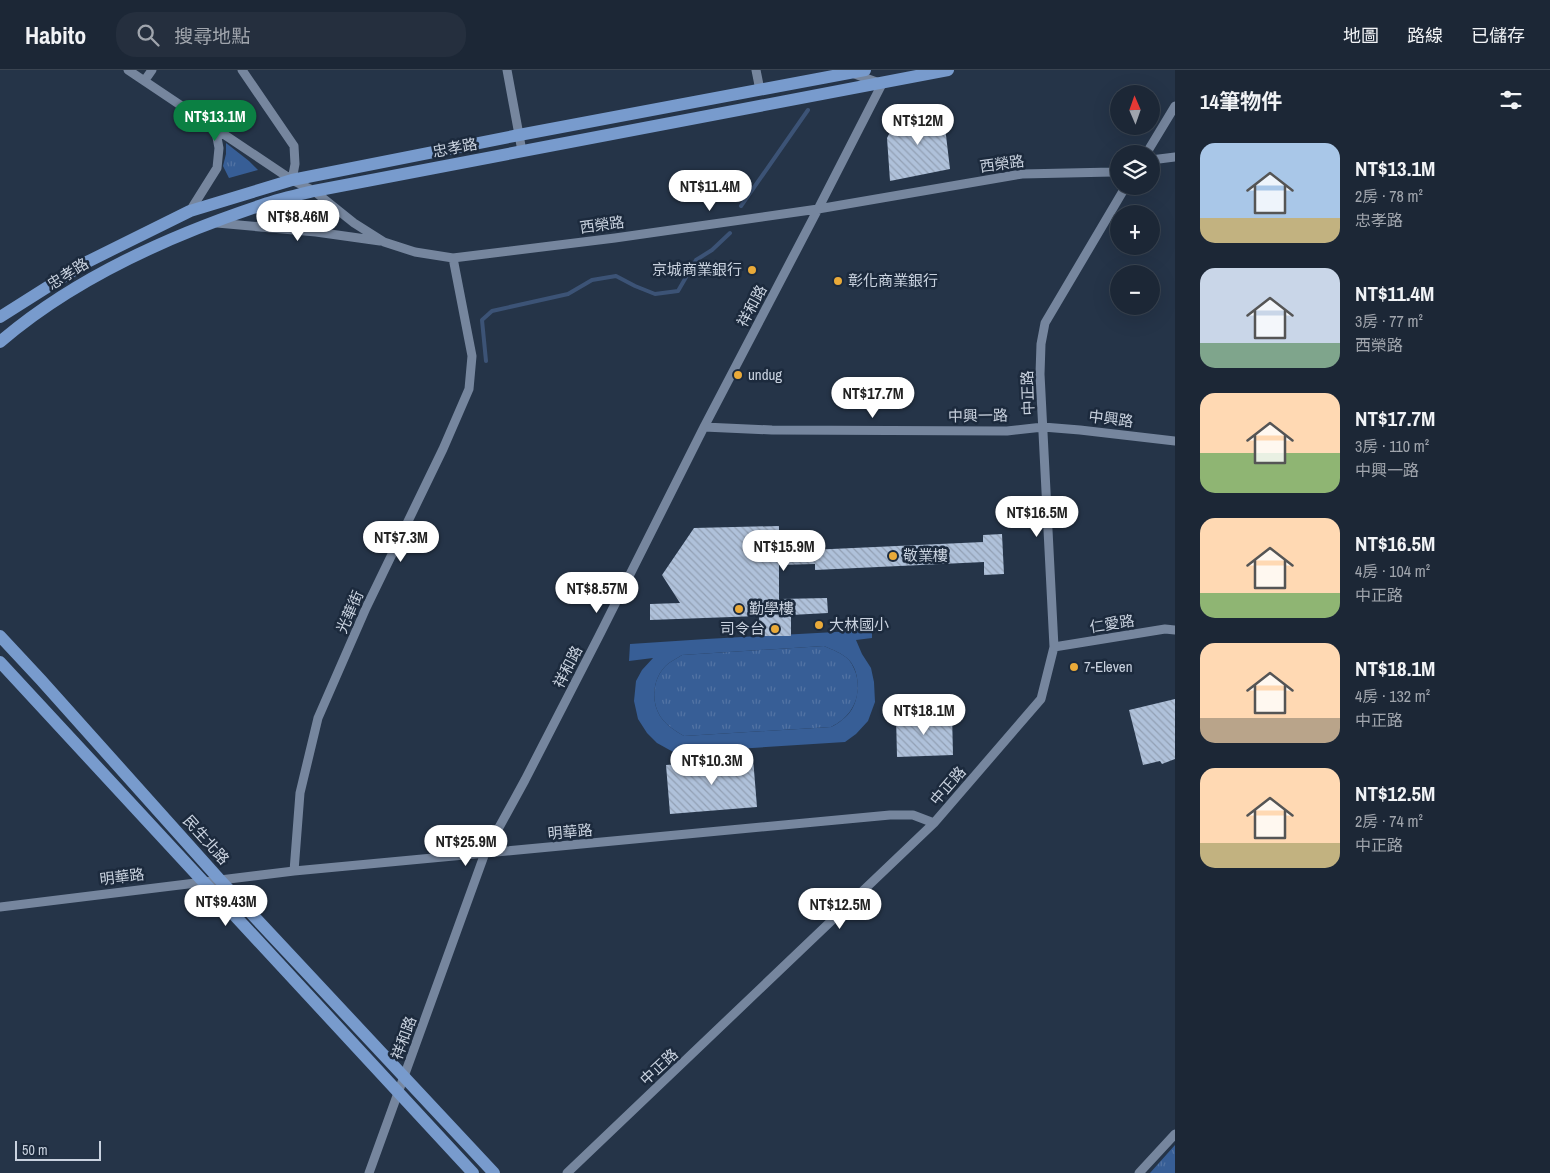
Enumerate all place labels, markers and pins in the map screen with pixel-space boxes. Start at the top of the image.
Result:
pin: NT$13.1M [163,100,267,142]
pin: NT$12M [877,104,959,146]
pin: NT$11.4M [658,170,762,212]
pin: NT$8.46M [246,200,350,242]
place label: 京城商業銀行 [652,259,742,280]
marker: 京城商業銀行 [746,264,758,276]
place label: 彰化商業銀行 [848,270,938,291]
marker: 彰化商業銀行 [832,275,844,287]
place label: undug [748,364,782,385]
marker: undug [732,369,744,381]
pin: NT$17.7M [821,376,925,419]
pin: NT$16.5M [985,496,1089,538]
pin: NT$7.3M [355,520,447,563]
pin: NT$15.9M [732,530,836,572]
place label: 敬業樓 [903,545,948,566]
marker: 敬業樓 [887,550,899,562]
pin: NT$8.57M [545,572,649,614]
place label: 勤學樓 [749,598,794,619]
marker: 勤學樓 [733,603,745,615]
place label: 大林國小 [829,614,889,635]
place label: 司令台 [720,618,765,639]
marker: 大林國小 [813,619,825,631]
marker: 司令台 [769,623,781,635]
place label: 7-Eleven [1084,656,1133,677]
marker: 7-Eleven [1068,661,1080,673]
pin: NT$18.1M [872,694,976,736]
pin: NT$10.3M [660,744,764,786]
pin: NT$25.9M [414,824,518,867]
pin: NT$9.43M [174,884,278,927]
pin: NT$12.5M [788,888,892,930]

